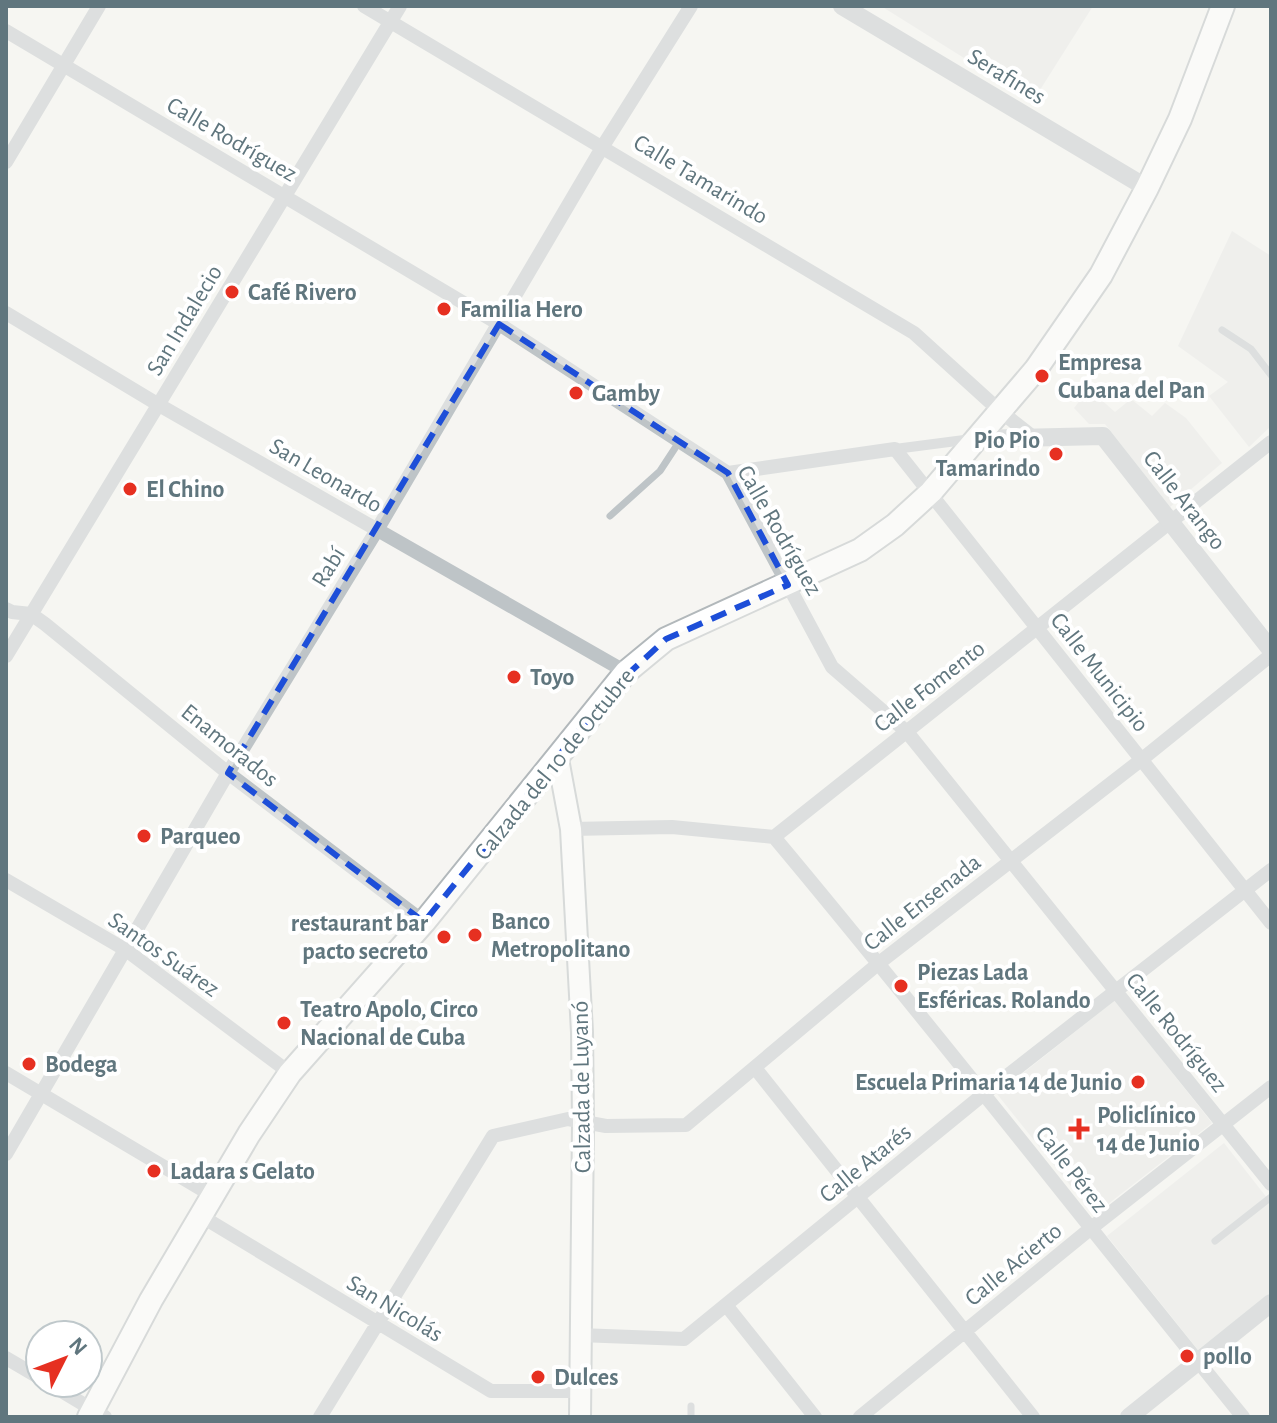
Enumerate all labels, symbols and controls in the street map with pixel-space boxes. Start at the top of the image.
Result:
street label: Serafines [963,44,1049,109]
street label: Calle Rodríguez [162,93,301,187]
street label: Calle Tamarindo [629,131,772,229]
street label: San Indalecio [143,261,227,380]
place label: Café Rivero [248,281,357,305]
marker: Café Rivero [223,283,241,301]
place label: Familia Hero [460,298,583,322]
marker: Familia Hero [435,300,453,318]
place label: Empresa Cubana del Pan [1058,351,1205,403]
marker: Empresa Cubana del Pan [1033,367,1051,385]
place label: Gamby [592,382,660,406]
marker: Gamby [567,384,585,402]
place label: Pio Pio Tamarindo [935,429,1040,481]
street label: San Leonardo [265,434,386,518]
marker: Pio Pio Tamarindo [1047,445,1065,463]
street label: Calle Arango [1138,447,1230,555]
street label: Calle Rodríguez [732,461,826,600]
place label: El Chino [146,478,225,502]
marker: El Chino [121,480,139,498]
street label: Rabí [308,543,350,592]
street label: Calle Municipio [1045,609,1153,737]
street label: Calle Fomento [870,636,990,737]
street label: Calzada del 10 de Octubre [470,664,639,865]
place label: Toyo [530,666,575,690]
marker: Toyo [505,668,523,686]
street label: Enamorados [176,700,282,792]
place label: Parqueo [160,825,241,849]
marker: Parqueo [135,827,153,845]
street label: Calle Ensenada [860,850,986,956]
street label: Santos Suárez [104,908,223,1002]
place label: Banco Metropolitano [491,910,630,962]
place label: restaurant bar pacto secreto [291,912,429,964]
marker: Banco Metropolitano [466,926,484,944]
marker: restaurant bar pacto secreto [435,928,453,946]
place label: Piezas Lada Esféricas. Rolando [917,961,1091,1013]
street label: Calle Rodríguez [1121,969,1231,1097]
marker: Piezas Lada Esféricas. Rolando [892,977,910,995]
place label: Teatro Apolo, Circo Nacional de Cuba [300,998,478,1050]
street label: Calzada de Luyanó [568,1001,596,1173]
marker: Teatro Apolo, Circo Nacional de Cuba [275,1014,293,1032]
place label: Bodega [45,1053,118,1077]
marker: Bodega [20,1055,38,1073]
place label: Escuela Primaria 14 de Junio [855,1071,1122,1095]
marker: Escuela Primaria 14 de Junio [1129,1073,1147,1091]
place label: Policlínico 14 de Junio [1097,1104,1200,1156]
marker: Policlínico 14 de Junio [1068,1118,1090,1140]
street label: Calle Atarés [815,1120,916,1208]
street label: Calle Pérez [1030,1122,1112,1217]
place label: Ladara s Gelato [170,1160,315,1184]
marker: Ladara s Gelato [145,1162,163,1180]
street label: Calle Acierto [961,1219,1067,1311]
street label: San Nicolás [342,1271,447,1347]
north arrow [24,1319,104,1399]
text: N [65,1333,91,1359]
place label: pollo [1203,1345,1252,1369]
marker: pollo [1178,1347,1196,1365]
place label: Dulces [554,1366,618,1390]
marker: Dulces [529,1368,547,1386]

